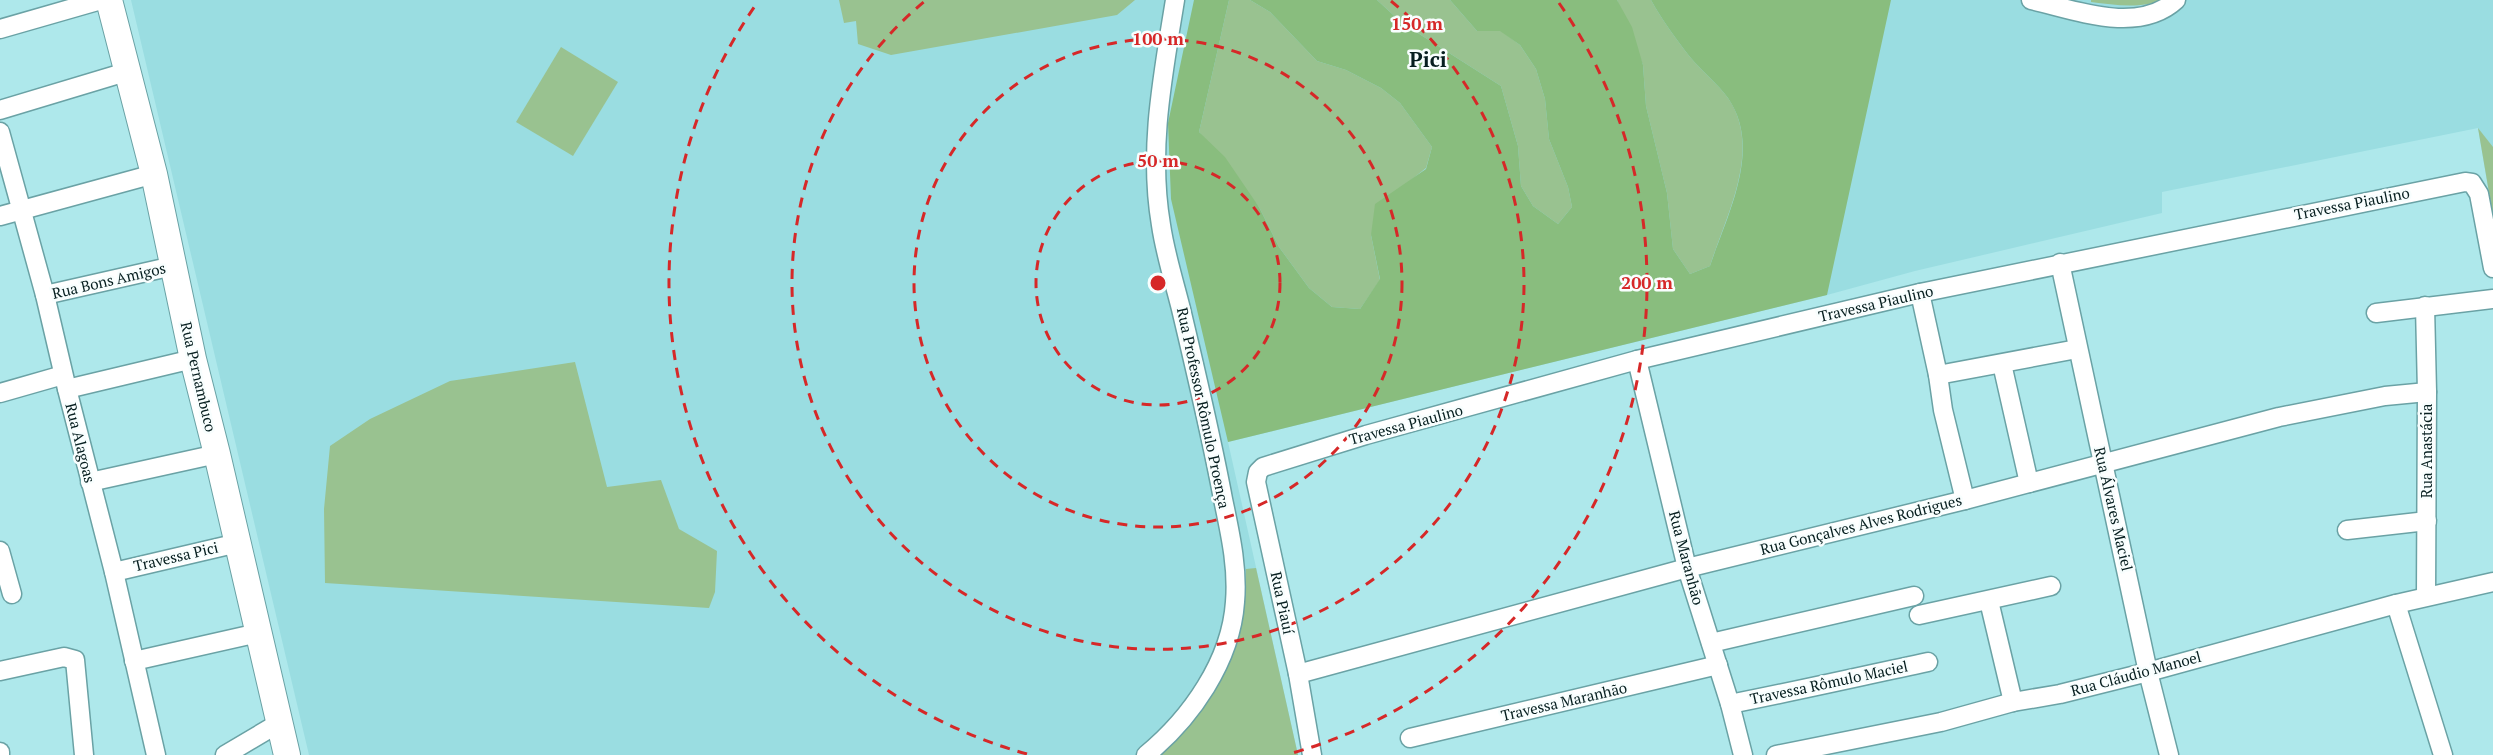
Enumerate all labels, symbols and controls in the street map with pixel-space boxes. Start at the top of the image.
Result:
text: 150 m [1391,11,1443,35]
text: 100 m [1132,26,1184,50]
district label: Pici [1409,45,1447,73]
text: 50 m [1137,148,1179,172]
street label: Travessa Piaulino [2292,182,2411,224]
street label: Rua Bons Amigos [50,257,168,303]
text: 200 m [1621,270,1673,294]
centre of rings [1148,273,1168,293]
street label: Travessa Piaulino [1816,280,1935,326]
street label: Rua Professor Rômulo Proença [1173,305,1235,511]
street label: Rua Pernambuco [177,320,221,434]
street label: Travessa Piaulino [1347,399,1465,449]
street label: Rua Alagoas [61,401,101,485]
street label: Rua Anastácia [2416,403,2436,498]
street label: Rua Álvares Maciel [2090,445,2138,573]
street label: Rua Gonçalves Alves Rodrigues [1758,489,1964,559]
street label: Rua Maranhão [1665,508,1709,607]
street label: Travessa Pici [132,537,220,575]
street label: Rua Piauí [1267,570,1299,636]
street label: Rua Cláudio Manoel [2068,646,2203,700]
street label: Travessa Rômulo Maciel [1748,656,1910,709]
street label: Travessa Maranhão [1499,677,1629,725]

